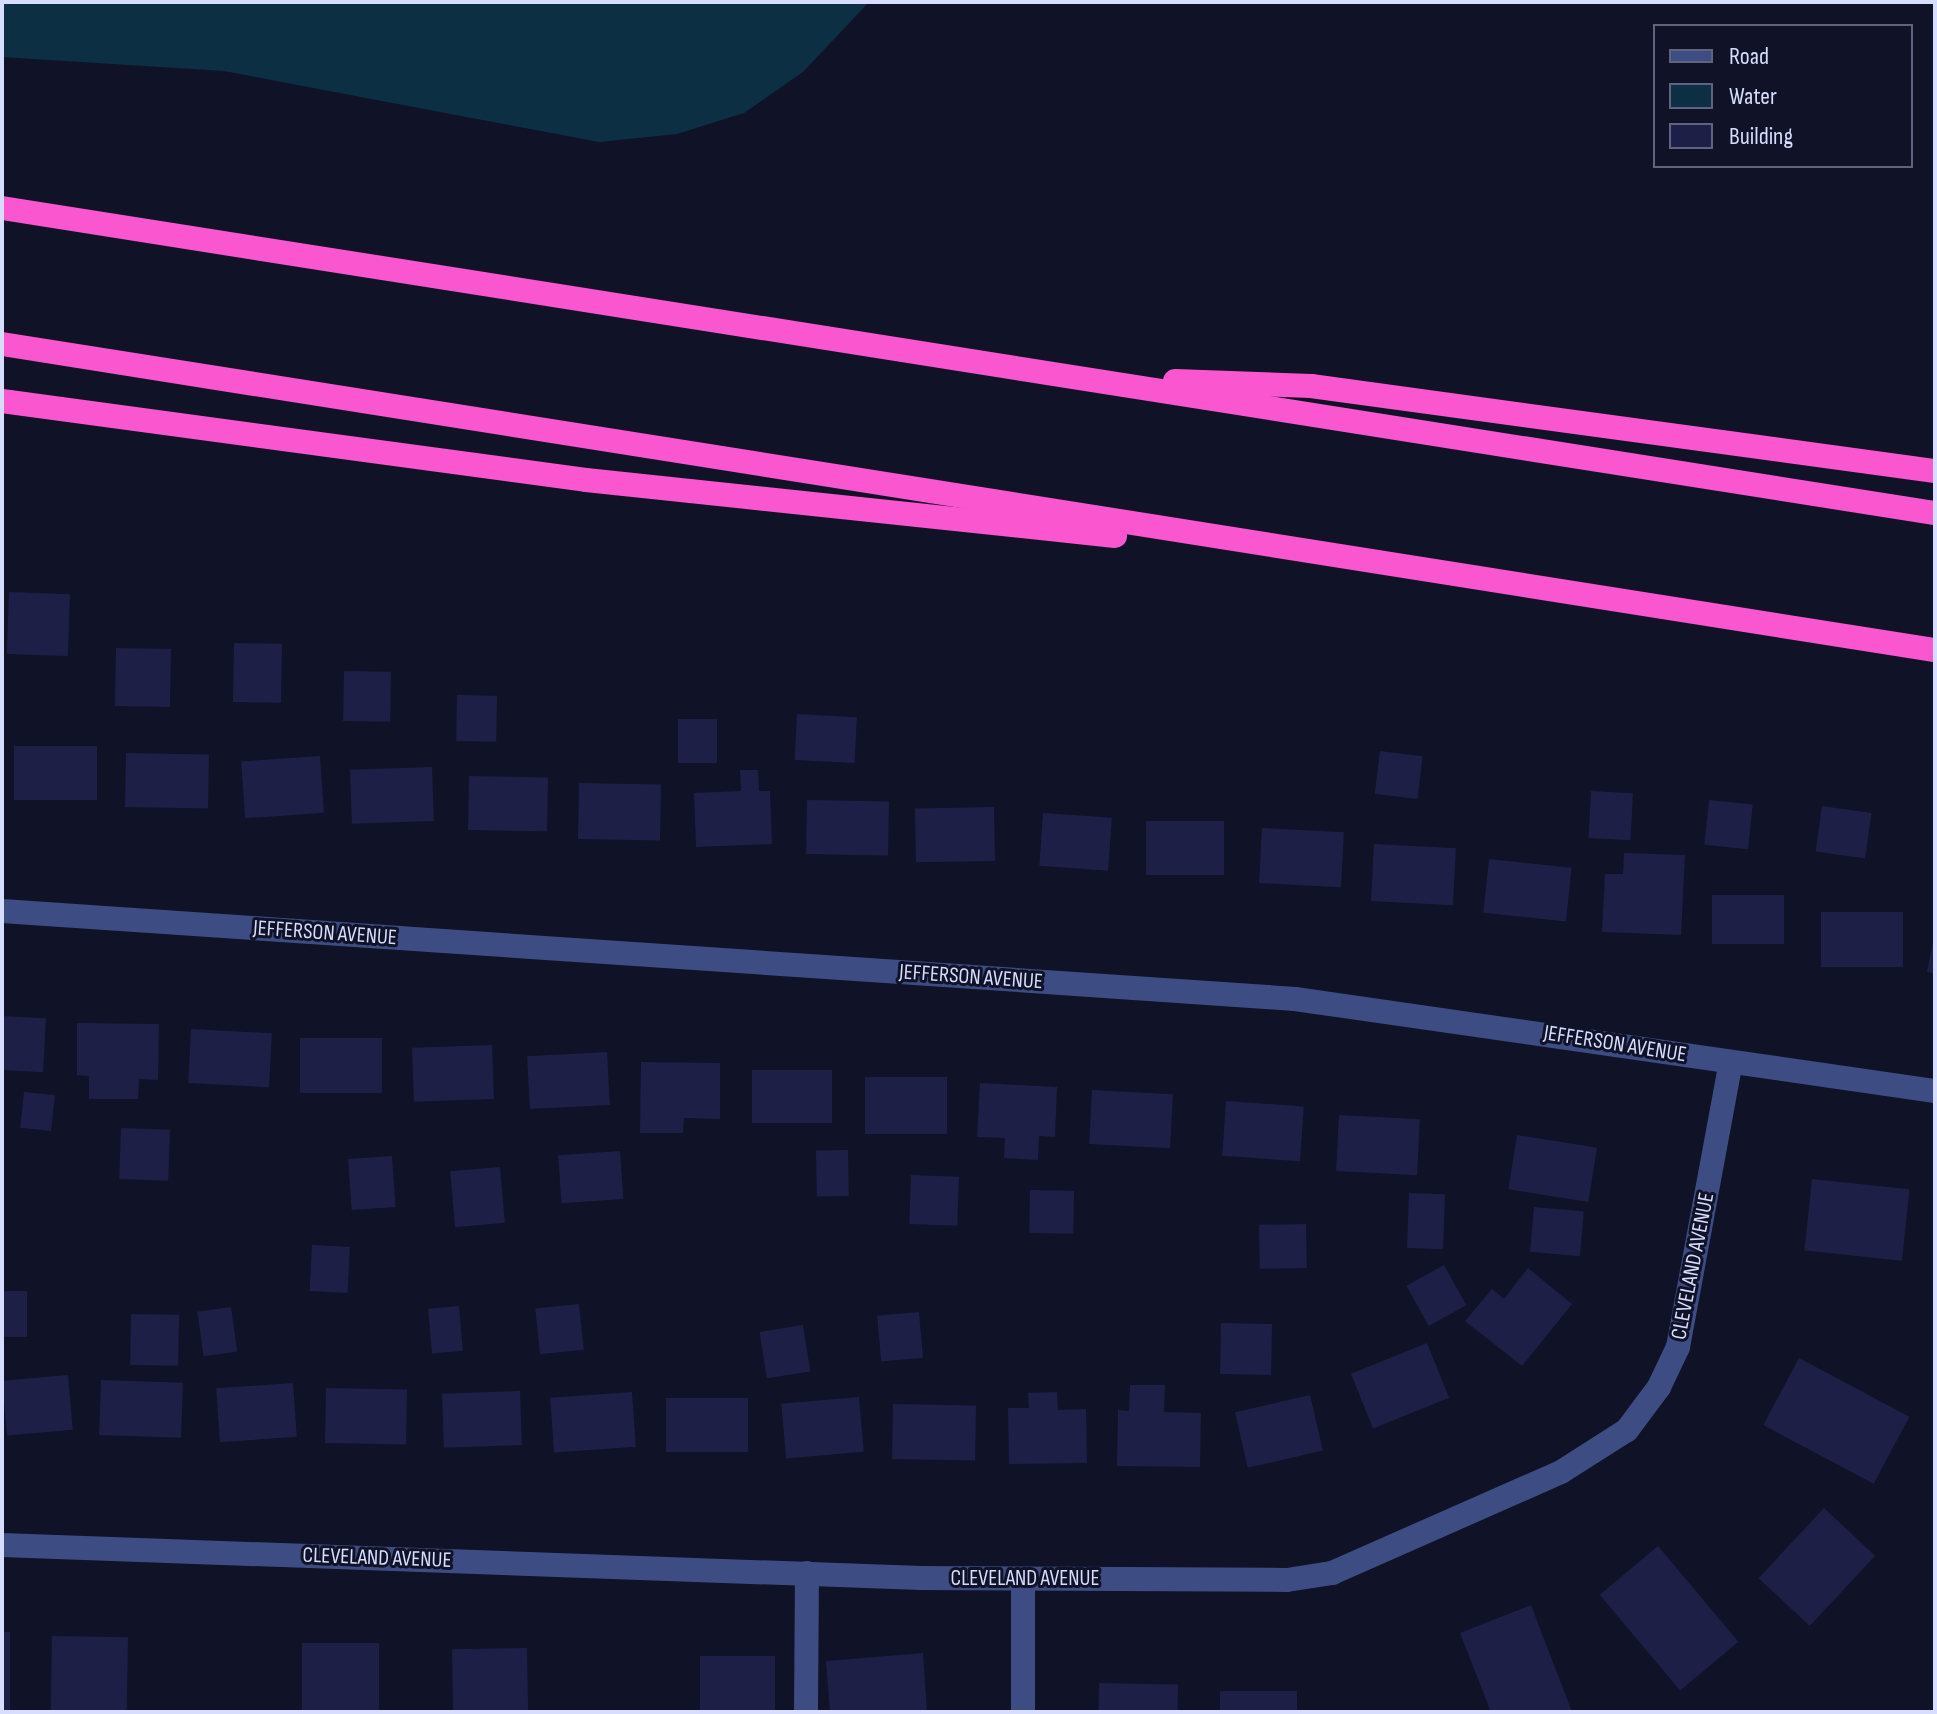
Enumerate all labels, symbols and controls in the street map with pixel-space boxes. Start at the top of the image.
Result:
legend [1653,24,1913,168]
text: Road [1729,42,1769,71]
text: Water [1729,82,1777,111]
text: Building [1729,122,1793,151]
street label: JEFFERSON AVENUE [252,915,398,951]
street label: JEFFERSON AVENUE [898,959,1044,995]
street label: JEFFERSON AVENUE [1542,1020,1688,1068]
street label: CLEVELAND AVENUE [1666,1190,1720,1342]
street label: CLEVELAND AVENUE [302,1542,452,1574]
street label: CLEVELAND AVENUE [950,1566,1100,1592]

